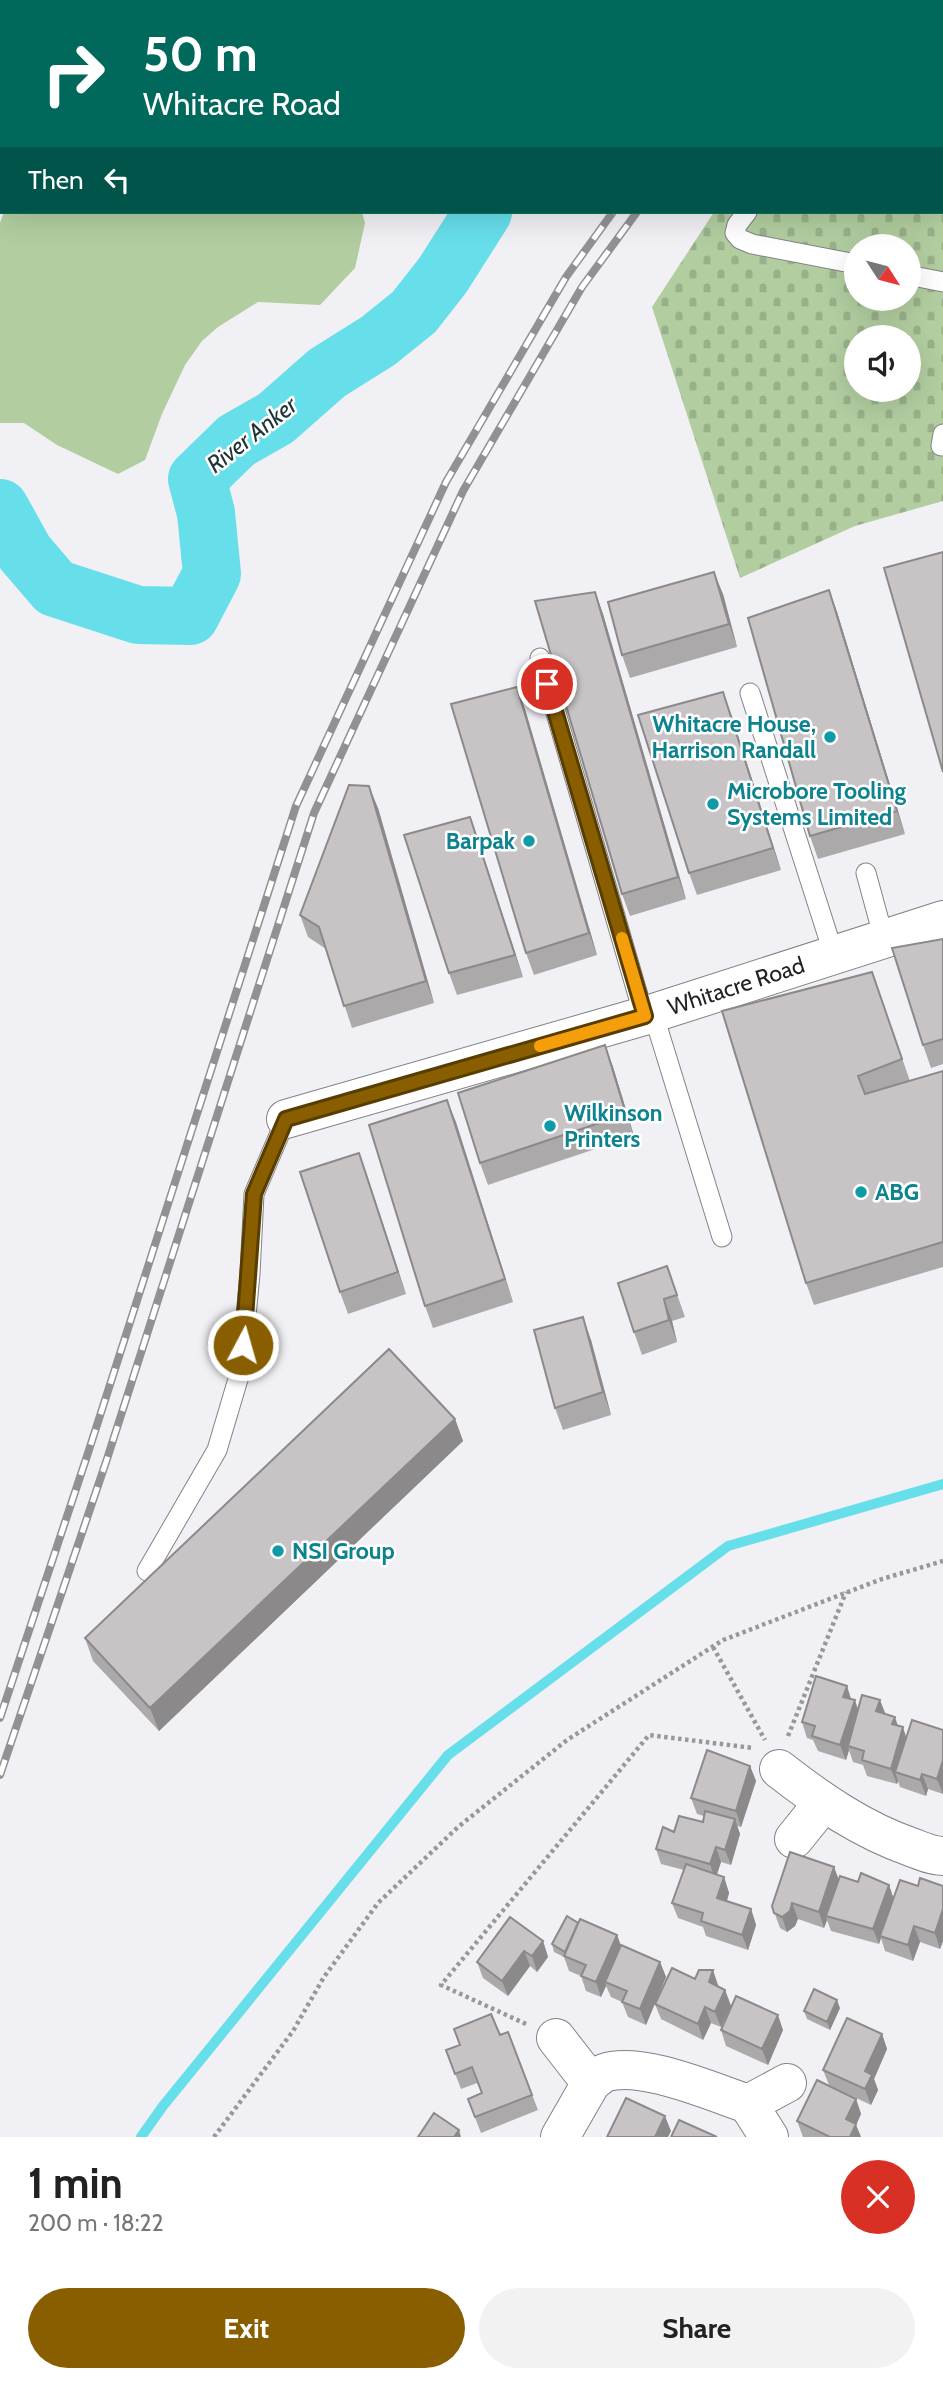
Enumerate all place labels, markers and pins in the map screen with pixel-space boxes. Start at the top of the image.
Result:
pin [517,654,577,714]
place label: Whitacre House, Harrison Randall [651,710,816,764]
marker: Whitacre House, Harrison Randall [822,729,838,745]
place label: Microbore Tooling Systems Limited [727,777,907,831]
marker: Microbore Tooling Systems Limited [705,796,721,812]
place label: Barpak [446,827,516,855]
marker: Barpak [521,833,537,849]
place label: Wilkinson Printers [564,1099,663,1153]
marker: Wilkinson Printers [542,1118,558,1134]
place label: ABG [875,1178,919,1206]
marker: ABG [853,1184,869,1200]
place label: NSI Group [292,1537,395,1565]
marker: NSI Group [270,1543,286,1559]

